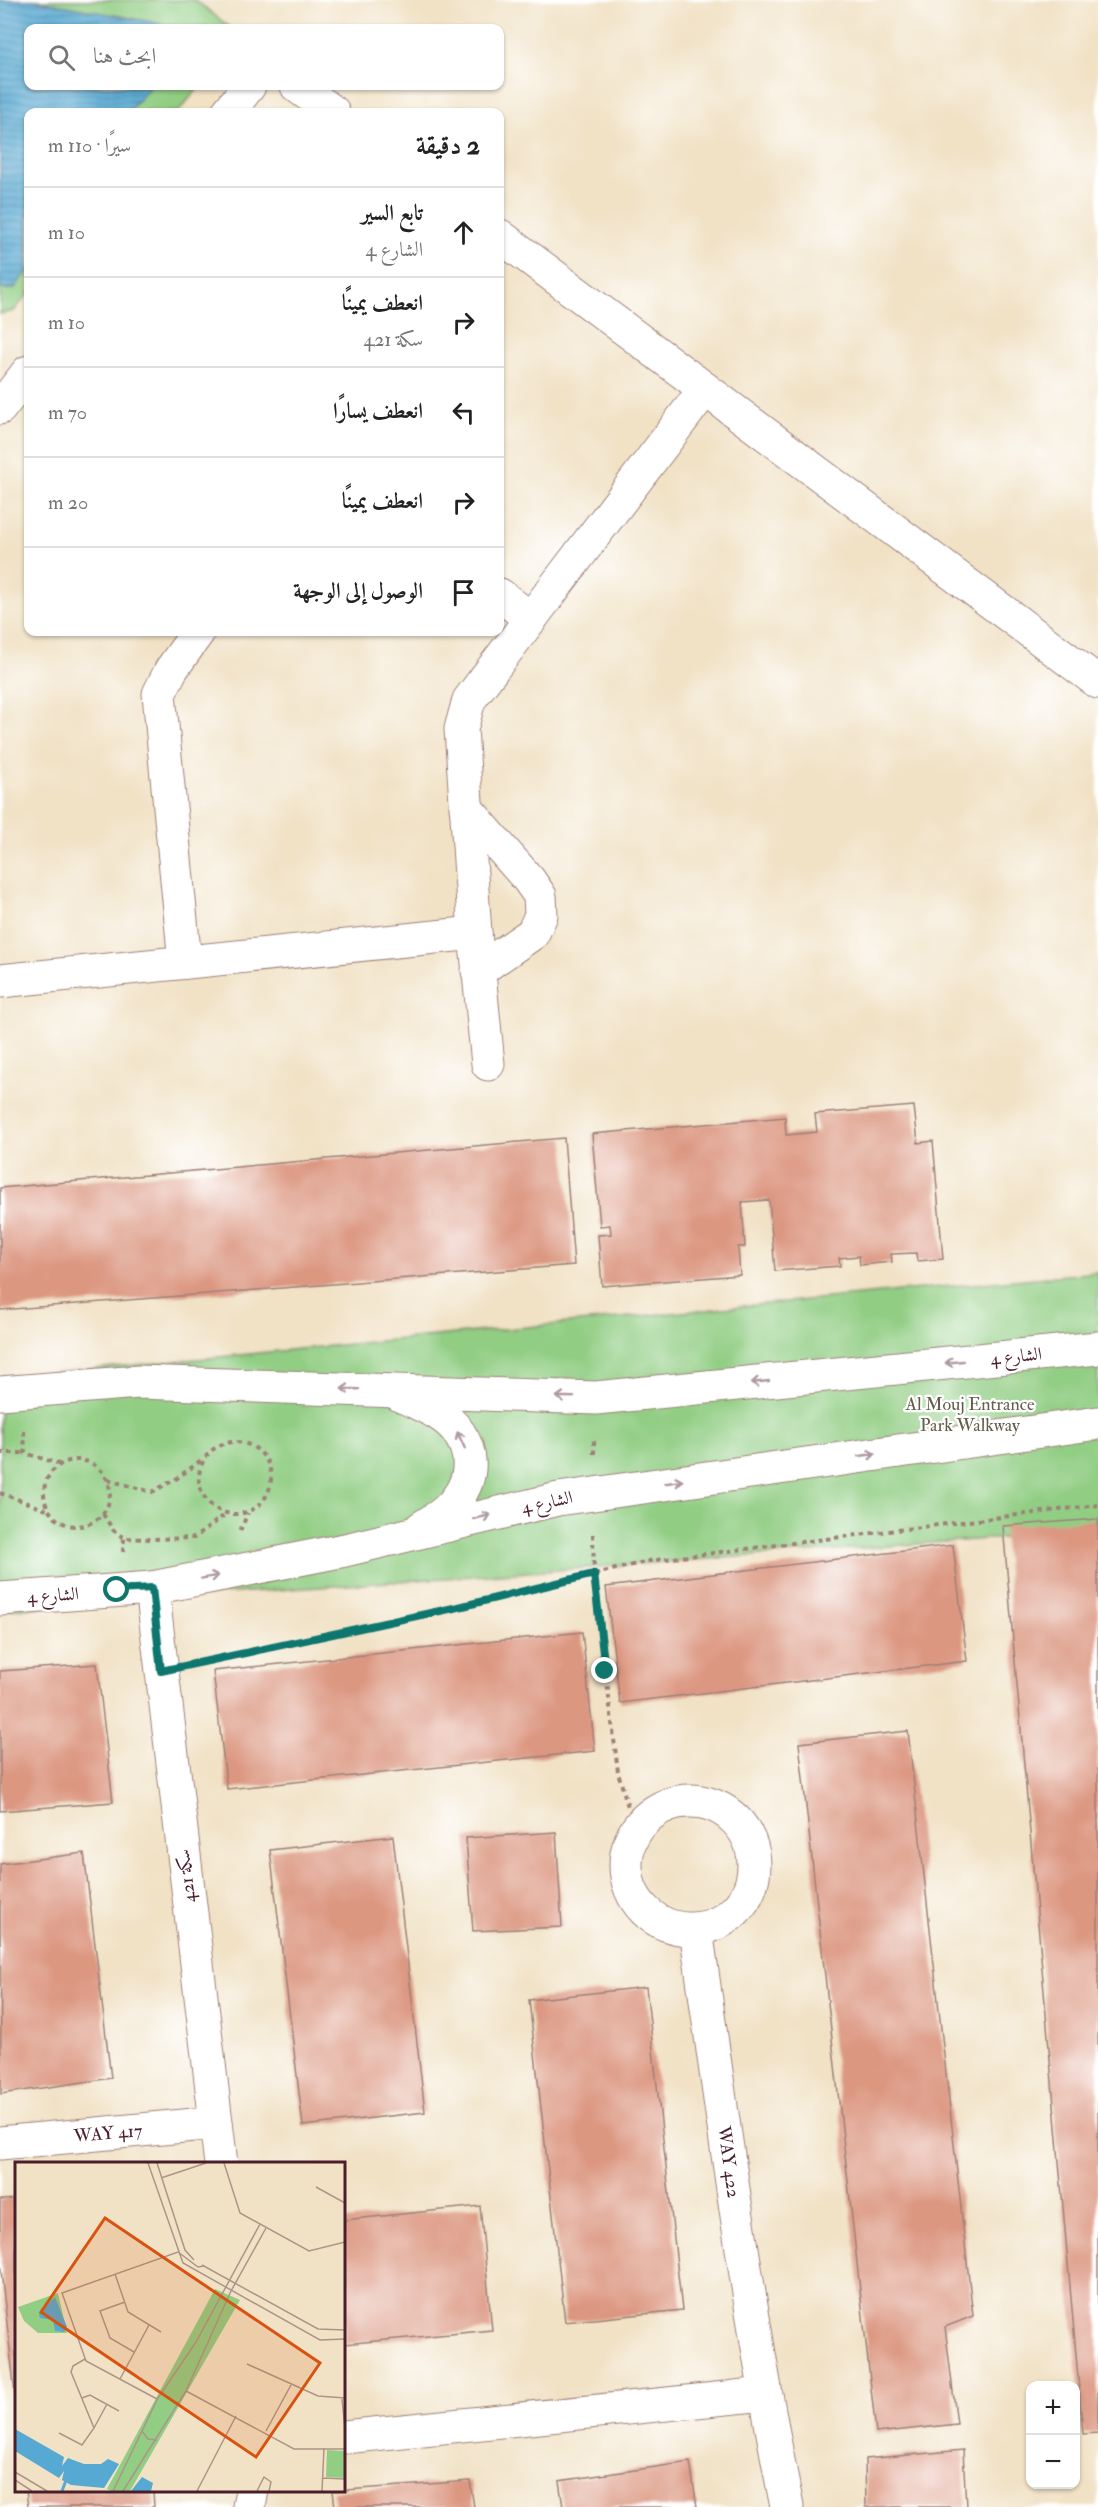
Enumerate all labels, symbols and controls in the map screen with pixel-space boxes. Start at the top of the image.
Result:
search box [24,24,504,90]
icon: search [45,41,78,74]
text: ابحث هنا [93,42,156,70]
text: 2 دقيقة [416,130,480,162]
text: سيرًا · 110 m [48,133,131,158]
text: تابع السير [361,199,423,227]
icon: ahead [447,216,480,249]
text: 10 m [48,220,85,245]
text: الشارع 4 [365,237,423,262]
text: انعطف يمينًا [342,289,423,317]
icon: right [447,306,480,339]
text: 10 m [48,310,85,335]
text: سكة 421 [363,327,423,352]
icon: left [447,396,480,429]
text: انعطف يسارًا [333,397,423,425]
text: 70 m [48,400,87,425]
icon: right [447,486,480,519]
text: انعطف يمينًا [342,487,423,515]
text: 20 m [48,490,88,515]
icon: arrive [447,576,480,609]
text: الوصول إلى الوجهة [293,577,423,605]
street label: الشارع 4 [989,1342,1043,1374]
one-way arrow [944,1357,964,1368]
one-way arrow [750,1377,770,1388]
one-way arrow [340,1383,360,1395]
one-way arrow [556,1391,576,1402]
park label: Al Mouj Entrance Park Walkway [905,1393,1035,1437]
one-way arrow [455,1431,466,1449]
one-way arrow [857,1449,876,1460]
one-way arrow [663,1476,683,1487]
street label: الشارع 4 [519,1486,576,1522]
one-way arrow [472,1510,491,1522]
one-way arrow [200,1571,219,1582]
route start [103,1576,129,1602]
street label: الشارع 4 [26,1582,80,1612]
route end [591,1657,617,1683]
street label: سكة 421 [172,1848,201,1904]
street label: WAY 417 [72,2119,143,2148]
street label: WAY 422 [712,2124,745,2199]
inset map [15,2162,345,2492]
map controls [1026,2381,1080,2489]
button: + [1026,2381,1080,2435]
button: − [1026,2435,1080,2489]

